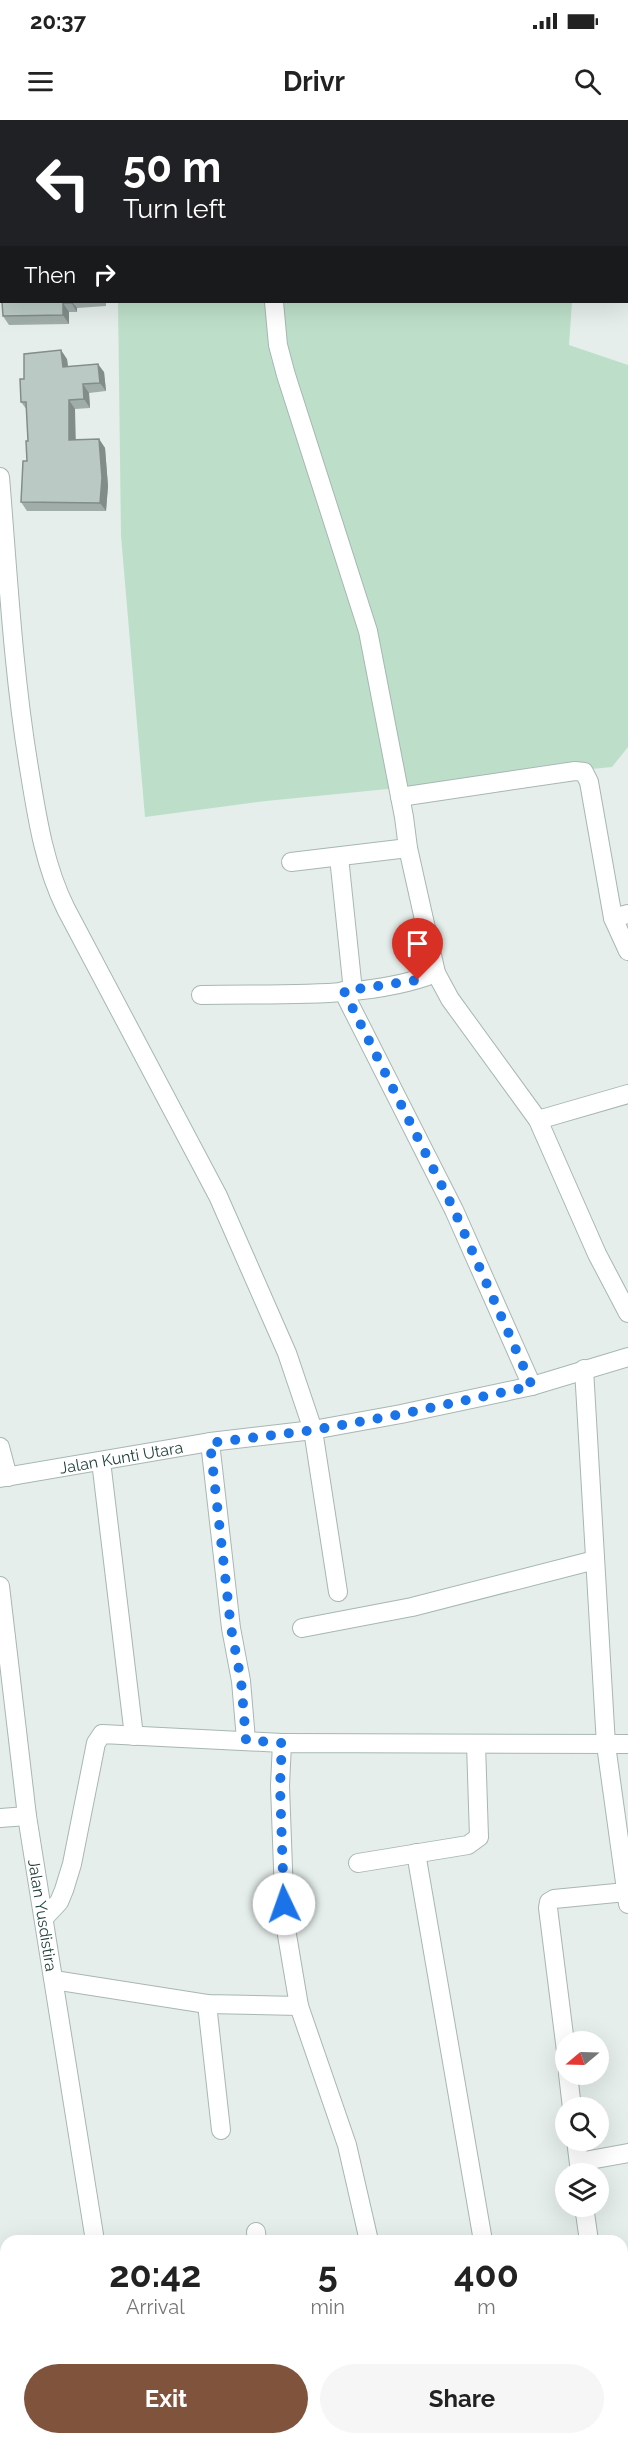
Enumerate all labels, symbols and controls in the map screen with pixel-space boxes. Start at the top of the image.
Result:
text: 20:37 [30,8,86,34]
icon: menu [24,65,57,98]
icon: search [571,65,604,98]
text: Drivr [283,66,345,97]
text: 50 m [123,143,221,192]
icon: left [24,144,102,222]
text: Turn left [123,193,226,224]
icon: right [88,258,121,291]
text: Then [24,262,76,288]
pin [392,918,443,980]
icon: arrive [401,927,434,960]
street label: Jalan Kunti Utara [58,1437,184,1477]
street label: Jalan Yusdistira [25,1858,61,1973]
position arrow [252,1872,316,1936]
north arrow [555,2031,609,2085]
map controls [555,2031,609,2217]
button: search [555,2097,609,2151]
button: layers [555,2163,609,2217]
text: 20:42 [109,2253,201,2295]
text: 5 [318,2253,338,2295]
text: 400 [454,2253,519,2295]
text: Arrival [126,2295,185,2319]
text: min [310,2295,345,2319]
text: m [477,2295,496,2319]
button: Exit [24,2364,308,2433]
button: Share [320,2364,604,2433]

